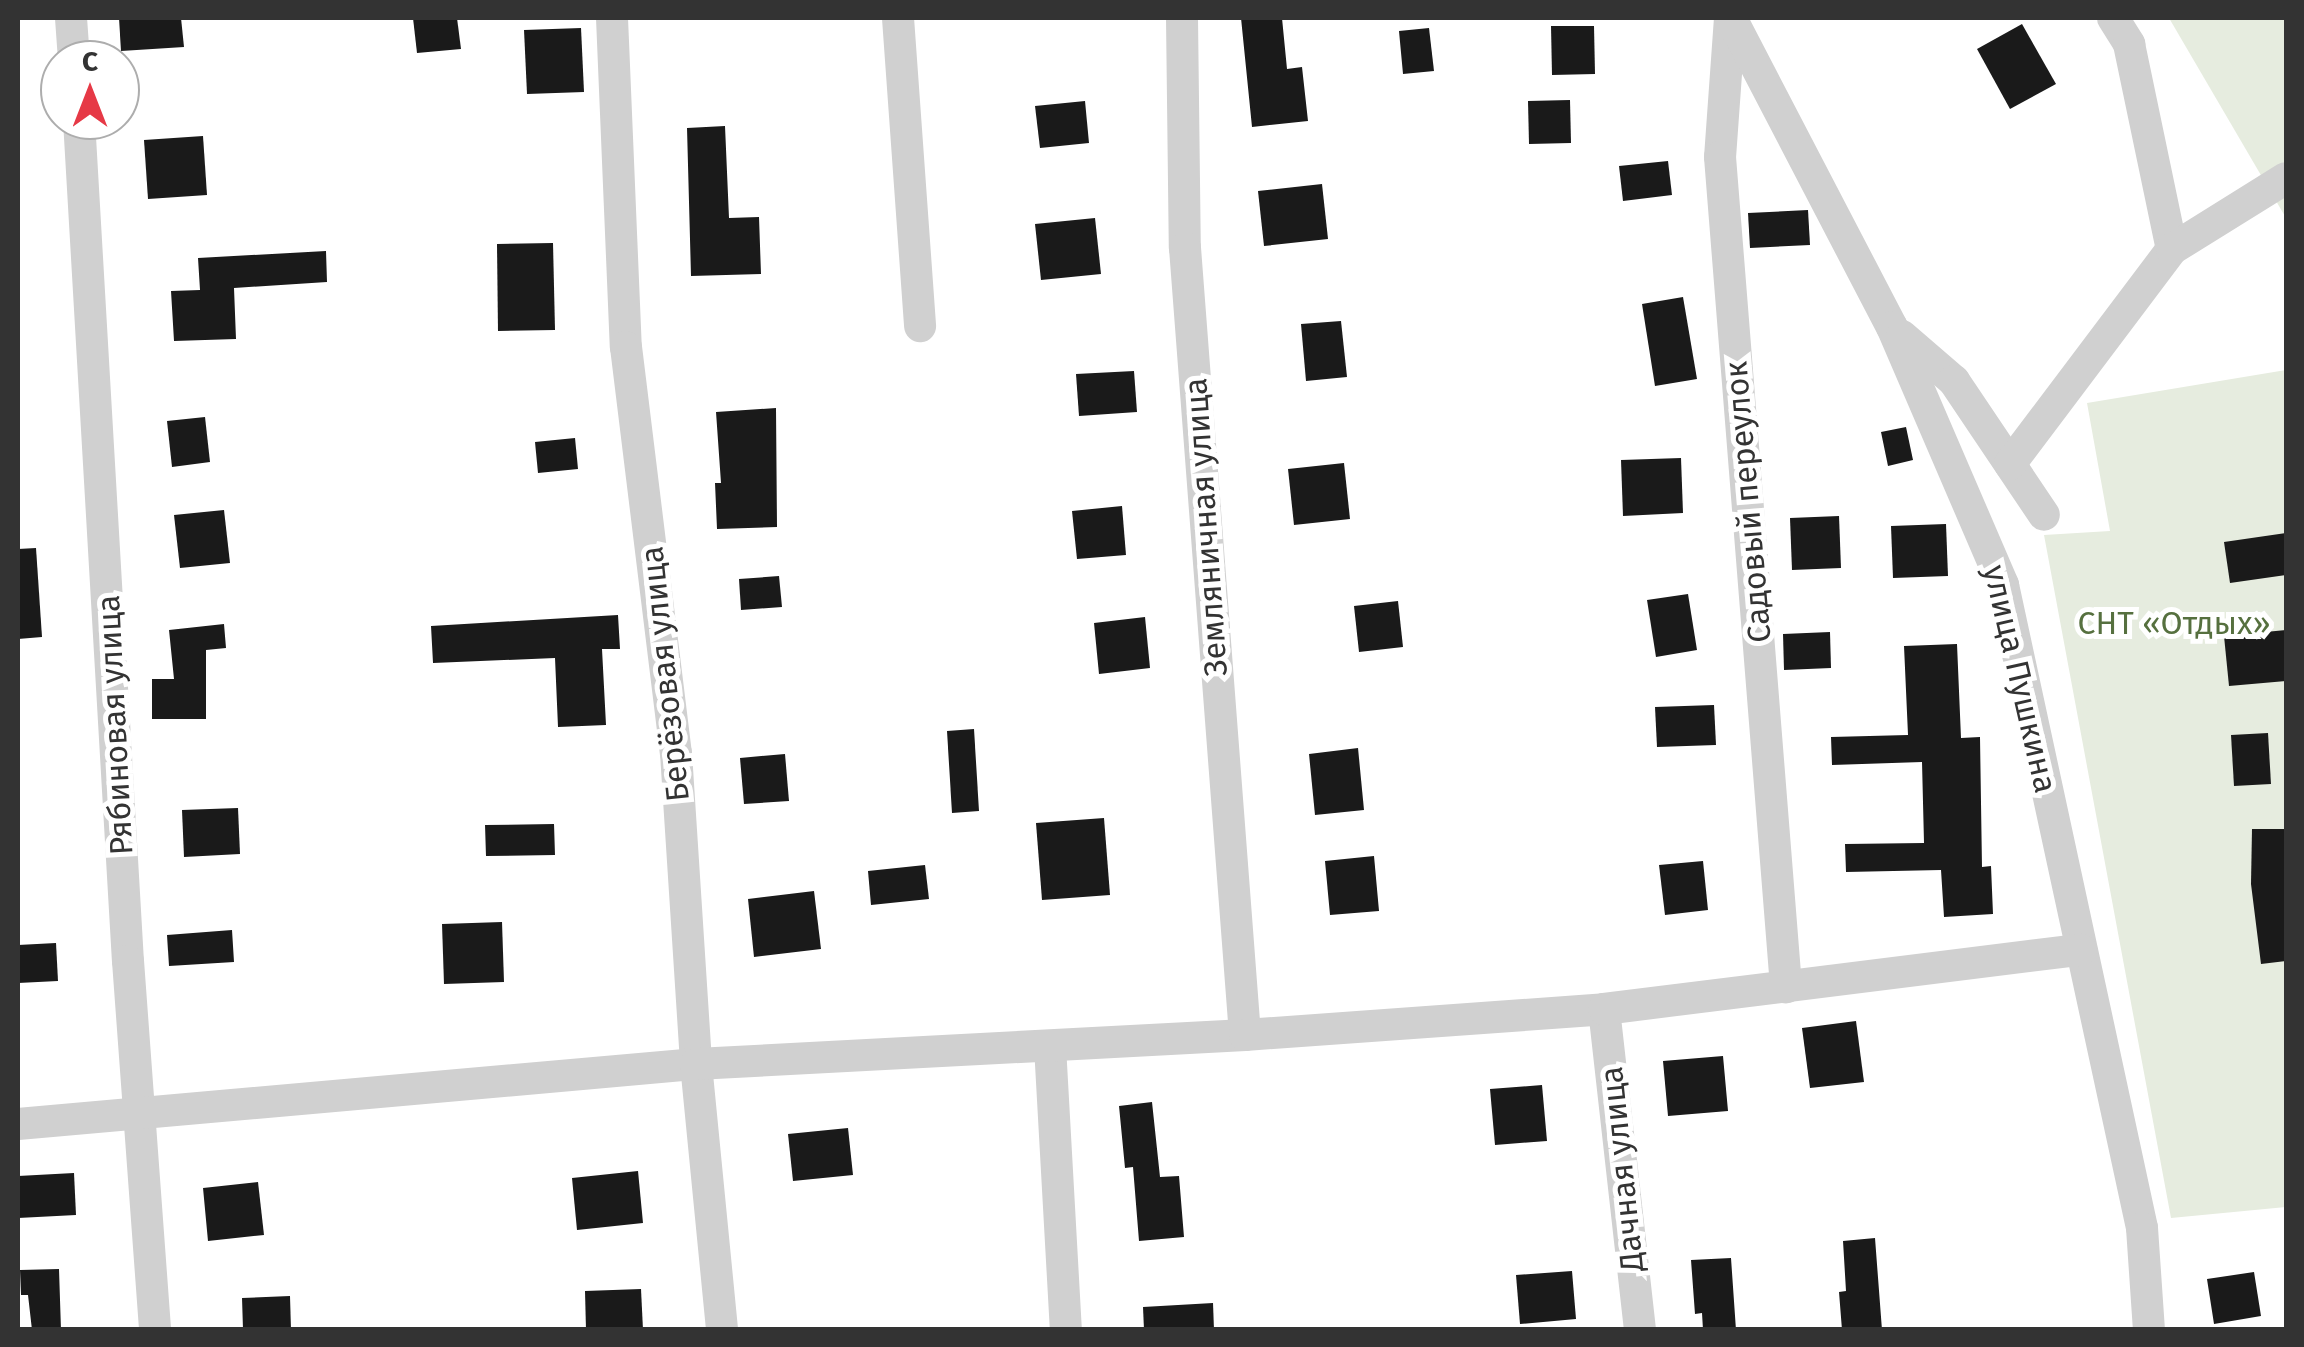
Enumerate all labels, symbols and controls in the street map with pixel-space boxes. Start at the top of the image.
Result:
north arrow [40,40,140,140]
text: С [82,45,98,78]
street label: Садовый переулок [1717,360,1779,644]
street label: Земляничная улица [1176,376,1236,678]
street label: Берёзовая улица [632,544,698,804]
street label: улица Пушкина [1975,561,2065,797]
street label: Рябиновая улица [89,594,141,856]
park label: СНТ «Отдых» [2077,604,2271,642]
street label: Дачная улица [1592,1064,1652,1274]

